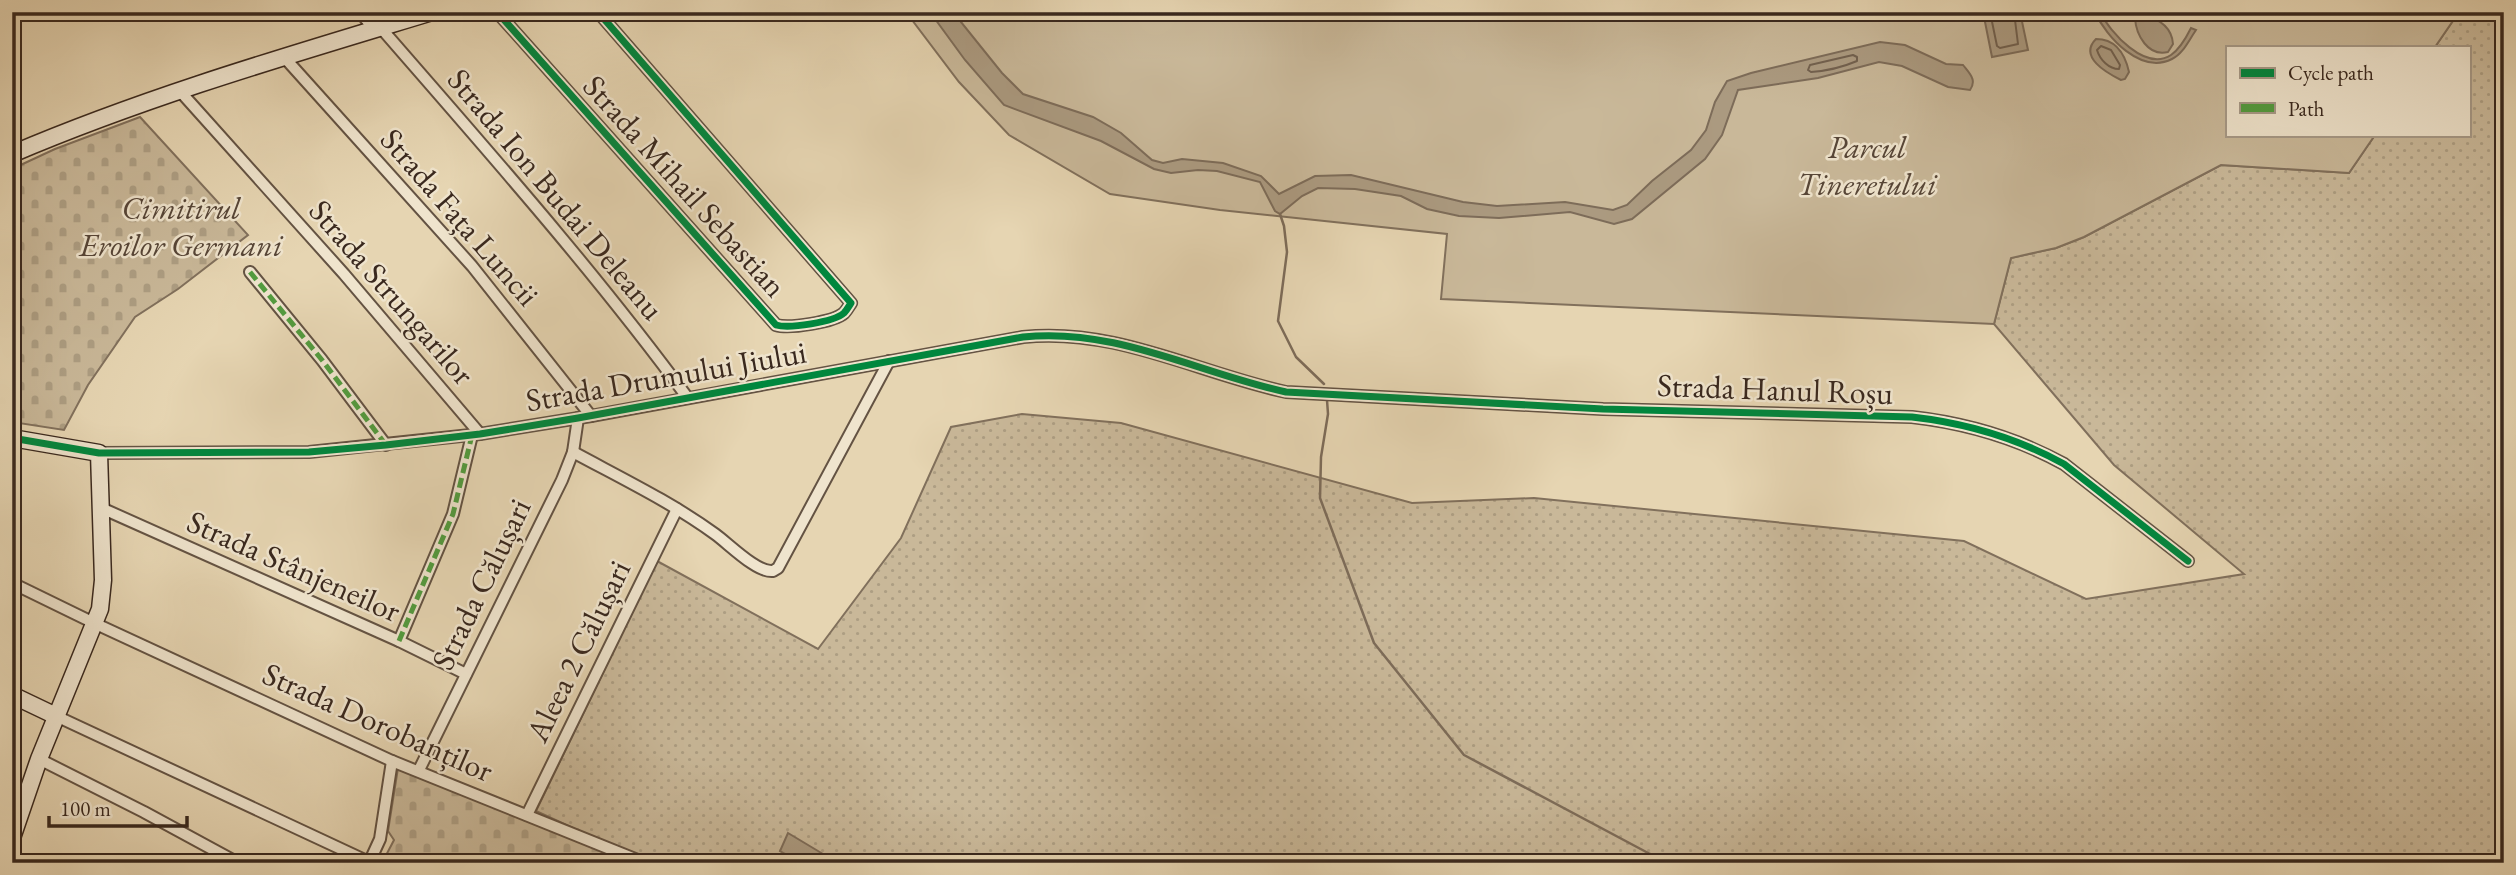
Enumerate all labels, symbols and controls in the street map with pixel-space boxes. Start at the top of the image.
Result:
legend [2226,46,2470,136]
text: Cycle path [2288,59,2374,86]
street label: Strada Ion Budai Deleanu [438,60,674,329]
street label: Strada Mihail Sebastian [574,66,796,306]
text: Path [2288,95,2325,122]
street label: Strada Fața Luncii [371,119,549,315]
park label: Parcul Tineretului [1797,126,1938,205]
park label: Cimitirul Eroilor Germani [78,187,284,266]
street label: Strada Strungarilor [300,190,484,394]
street label: Strada Drumului Jiului [523,331,810,421]
street label: Strada Hanul Roșu [1656,364,1894,414]
street label: Strada Călușari [421,491,541,677]
street label: Strada Stânjeneilor [181,500,408,632]
street label: Aleea 2 Călușari [515,553,640,750]
street label: Strada Dorobanților [256,652,500,792]
scale bar [49,784,187,828]
text: 100 m [60,795,111,822]

